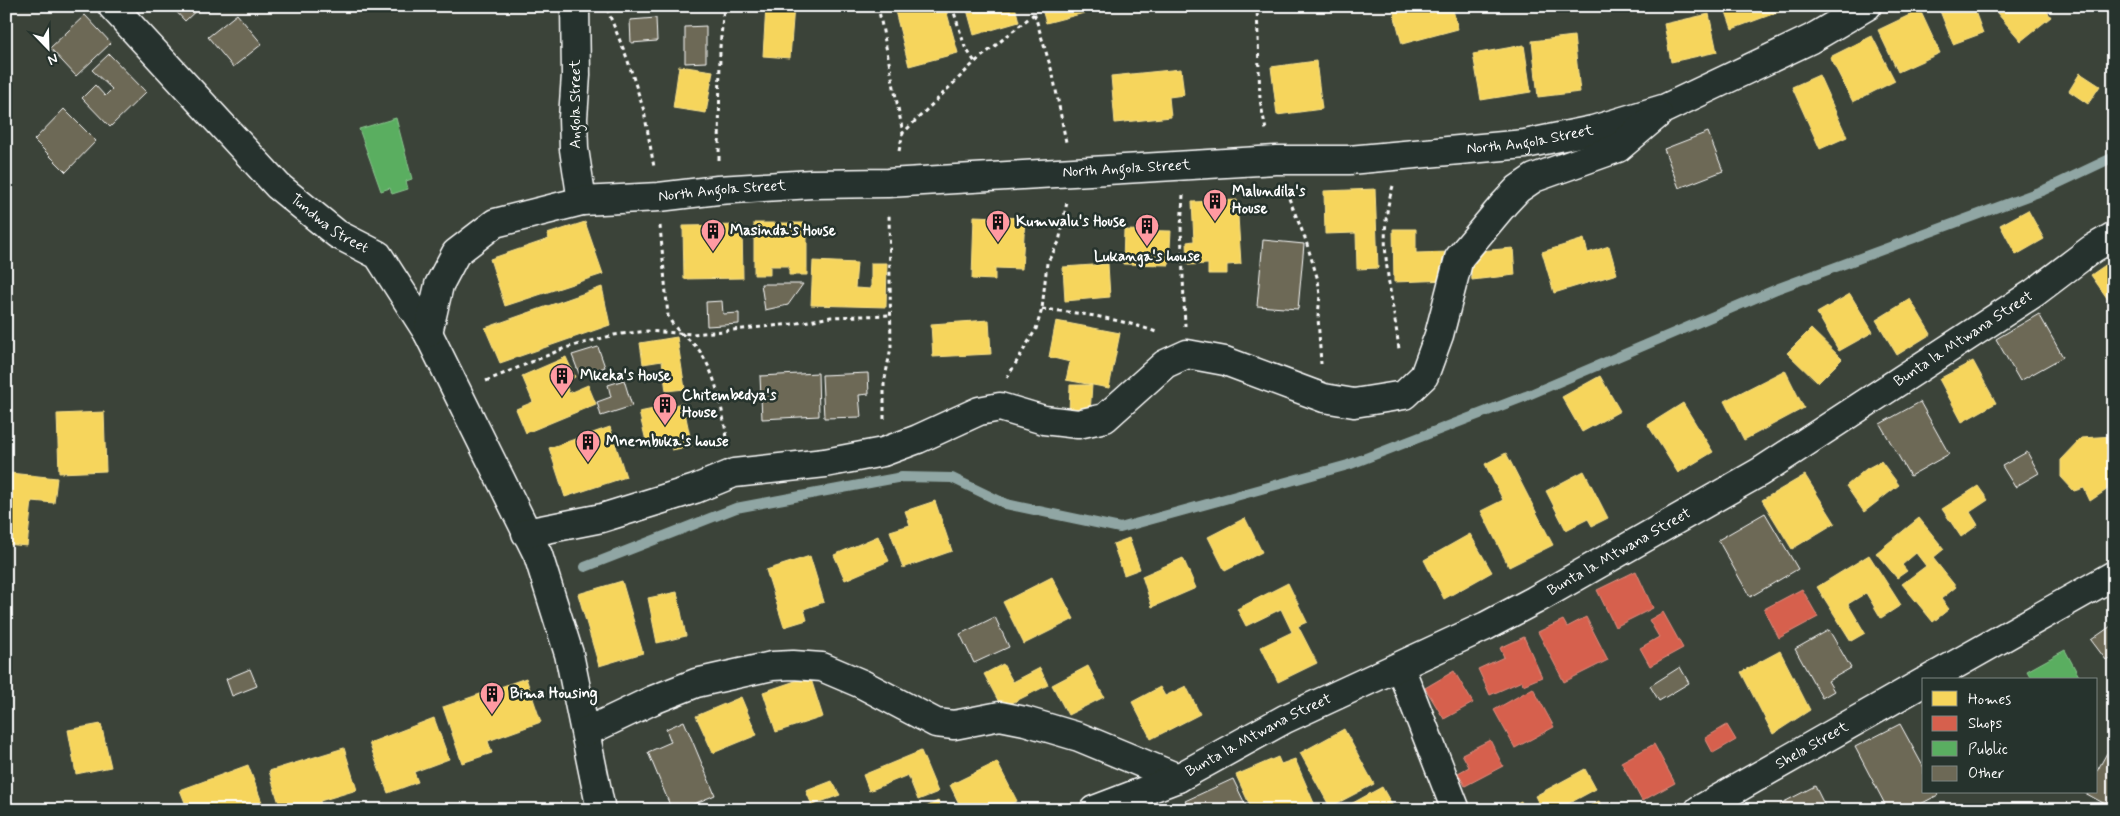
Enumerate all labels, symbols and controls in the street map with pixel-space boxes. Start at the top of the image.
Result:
north arrow [22,22,72,72]
text: N [45,49,60,69]
street label: Angola Street [566,59,587,149]
street label: North Angola Street [1466,120,1595,159]
street label: North Angola Street [1062,155,1191,183]
street label: North Angola Street [657,176,787,207]
place label: Malundila's House [1232,182,1306,219]
building icon: Malundila's House [1202,188,1228,222]
street label: Tundwa Street [286,190,372,259]
building icon: Kumwalu's House [985,209,1011,243]
place label: Kumwalu's House [1016,212,1126,232]
building icon: Lukanga's house [1134,213,1160,247]
building icon: Masinda's House [700,218,726,252]
place label: Masinda's House [730,221,836,241]
place label: Lukanga's house [1094,247,1200,268]
street label: Bunta la Mtwana Street [1890,286,2037,392]
building icon: Mkeka's House [549,363,575,397]
place label: Mkeka's House [580,366,671,386]
place label: Chitembedya's House [682,386,777,423]
building icon: Chitembedya's House [652,392,678,426]
building icon: Mnembuka's house [575,429,601,463]
place label: Mnembuka's house [606,432,729,452]
street label: Bunta la Mtwana Street [1544,503,1695,601]
legend [1922,678,2098,794]
building icon: Bima Housing [479,681,505,715]
place label: Bima Housing [510,684,598,706]
street label: Bunta la Mtwana Street [1182,689,1335,782]
text: Homes [1968,690,2011,710]
text: Shops [1968,714,2003,734]
street label: Shela Street [1772,717,1852,774]
text: Public [1968,740,2008,760]
text: Other [1968,764,2004,784]

